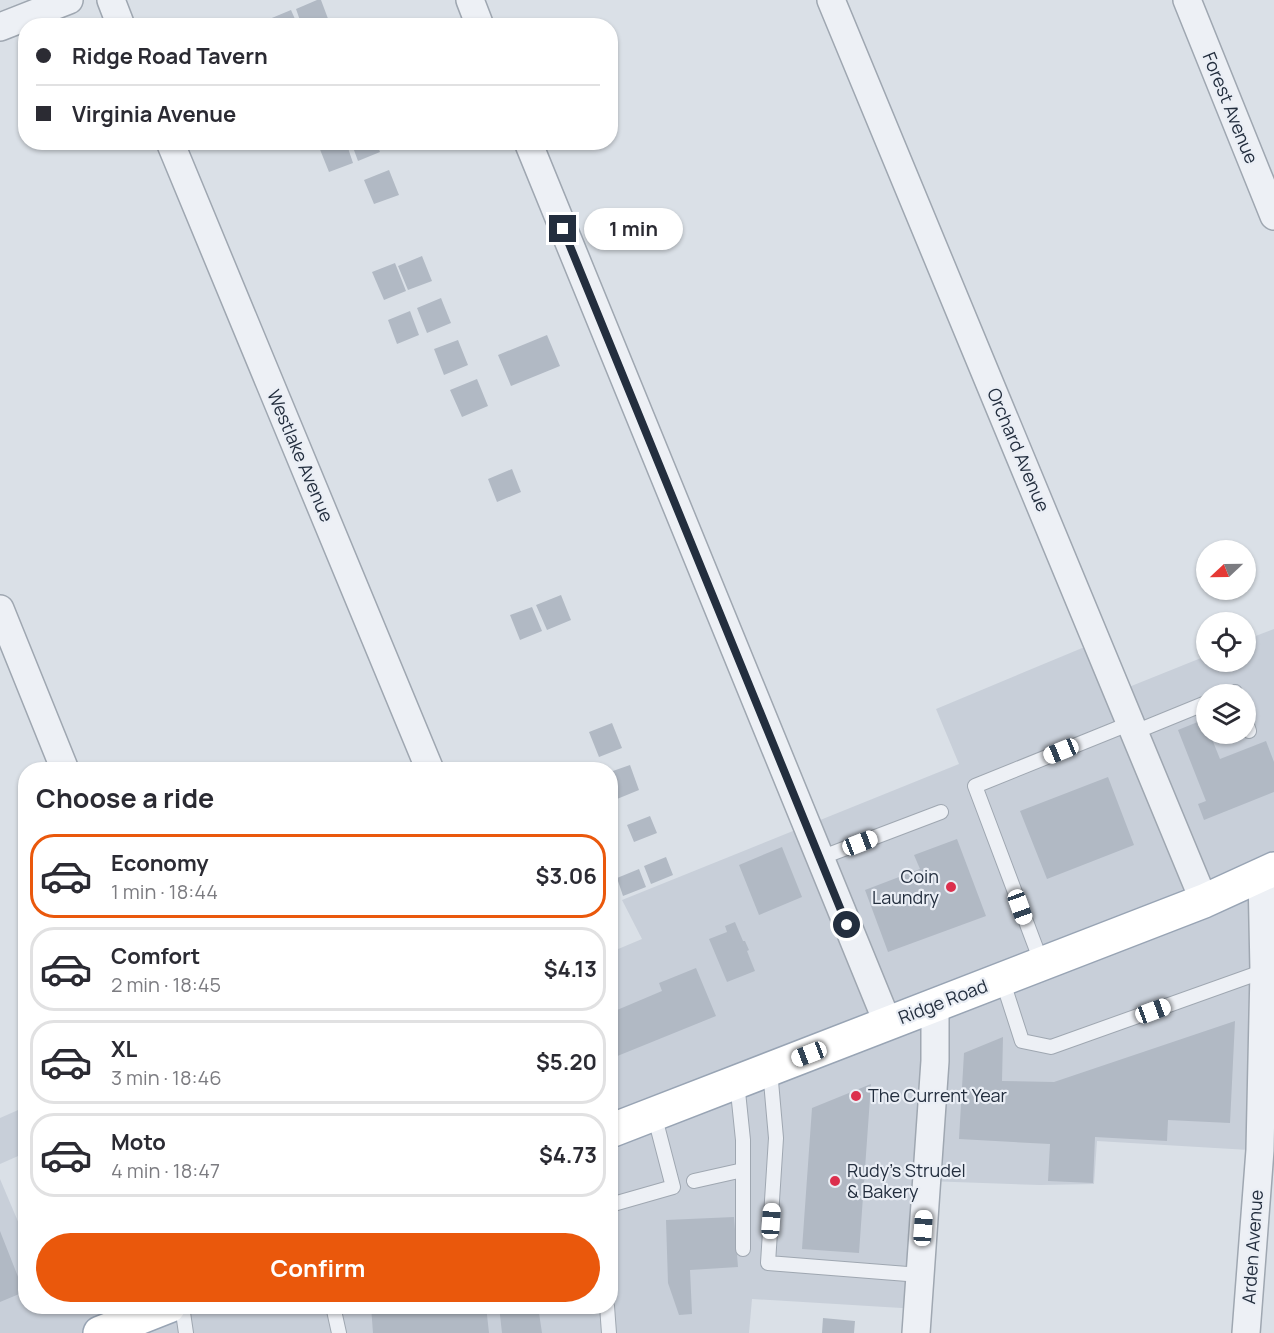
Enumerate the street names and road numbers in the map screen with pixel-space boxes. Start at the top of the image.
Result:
street label: Forest Avenue [1198,48,1264,167]
street label: Orchard Avenue [982,384,1056,515]
street label: Westlake Avenue [262,386,340,525]
street label: Ridge Road [895,973,991,1029]
street label: Arden Avenue [1236,1189,1268,1305]

